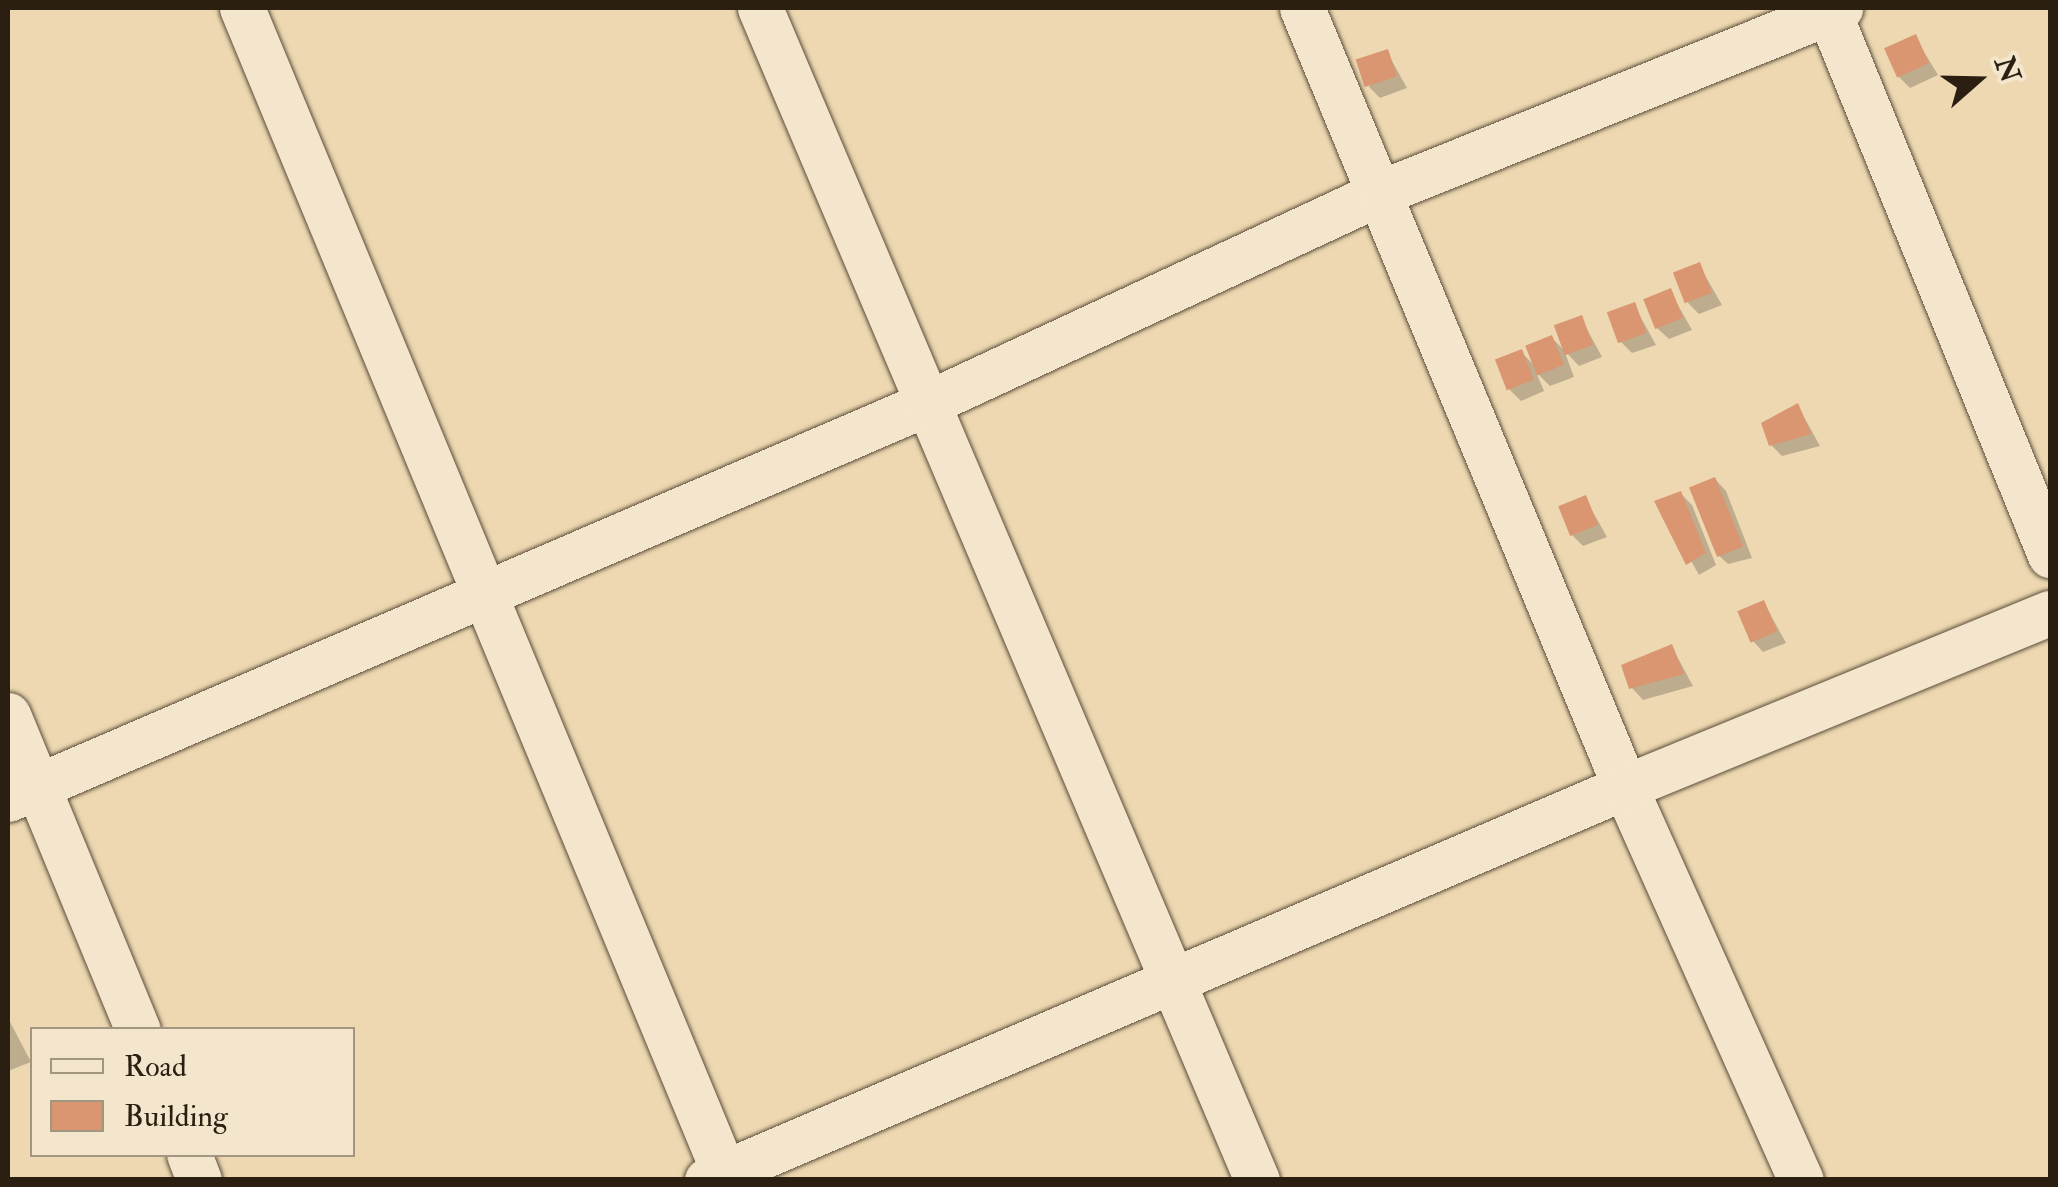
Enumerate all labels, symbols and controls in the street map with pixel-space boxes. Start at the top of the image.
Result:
north arrow [1928,30,2028,130]
text: N [1986,52,2027,87]
legend [30,1027,355,1157]
text: Road [124,1048,187,1085]
text: Building [124,1098,228,1135]

